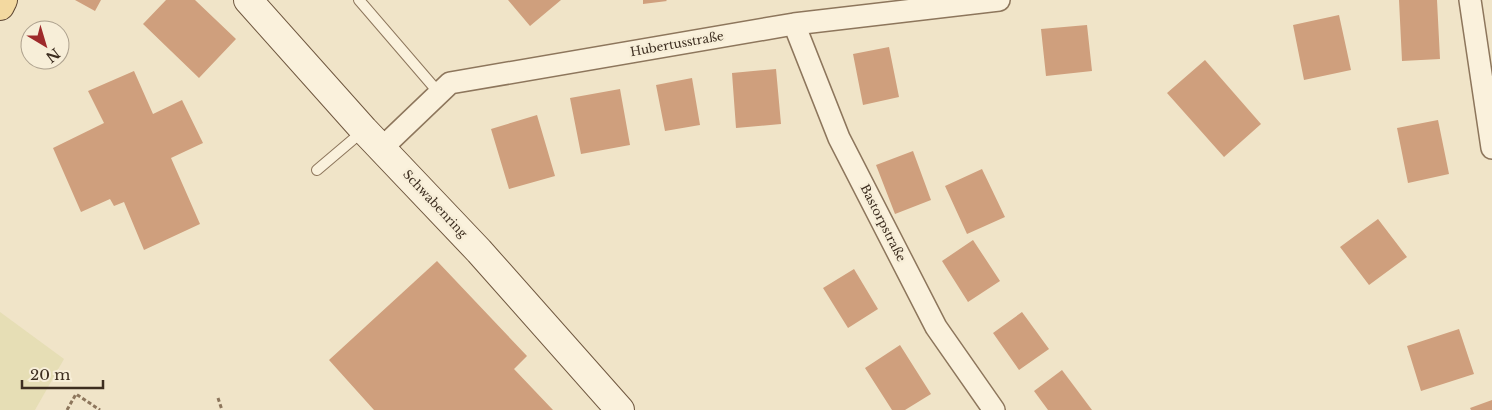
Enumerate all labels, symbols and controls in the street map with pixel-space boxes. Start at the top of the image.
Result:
north arrow [20,20,70,70]
street label: Hubertusstraße [629,28,725,59]
text: N [42,44,64,66]
street label: Schwabenring [400,167,471,241]
street label: Bastorpstraße [857,182,909,264]
scale bar [22,358,104,390]
text: 20 m [30,365,70,384]

